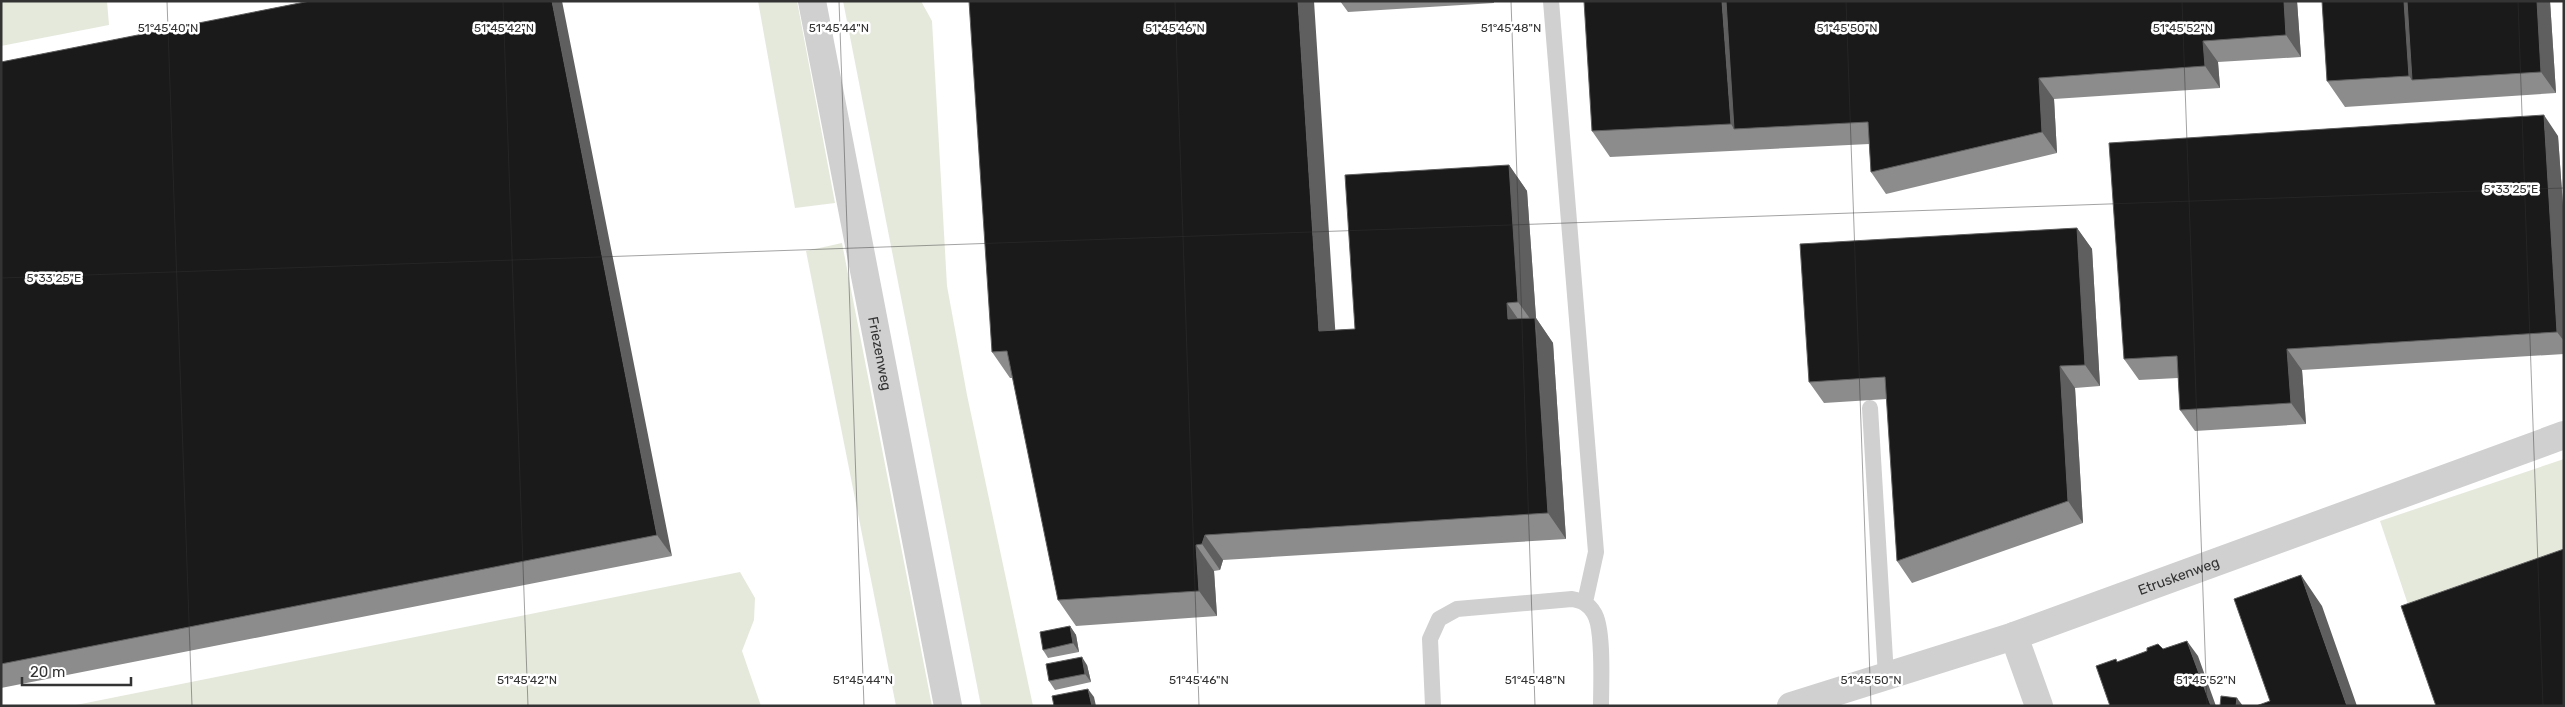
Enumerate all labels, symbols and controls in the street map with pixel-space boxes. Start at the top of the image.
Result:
text: 51°45'40"N [138,21,198,35]
text: 51°45'42"N [474,21,534,35]
text: 51°45'44"N [809,21,869,35]
text: 51°45'46"N [1145,21,1205,35]
text: 51°45'48"N [1481,21,1541,35]
text: 51°45'50"N [1817,21,1878,35]
text: 51°45'52"N [2153,21,2213,35]
text: 5°33'25"E [2484,182,2538,196]
text: 5°33'25"E [27,271,81,285]
street label: Friezenweg [865,315,895,392]
street label: Etruskenweg [2136,553,2222,598]
scale bar [22,654,131,686]
text: 20 m [30,663,65,681]
text: 51°45'42"N [497,673,557,687]
text: 51°45'44"N [833,673,893,687]
text: 51°45'46"N [1169,673,1229,687]
text: 51°45'48"N [1505,673,1565,687]
text: 51°45'50"N [1841,673,1902,687]
text: 51°45'52"N [2176,673,2236,687]

